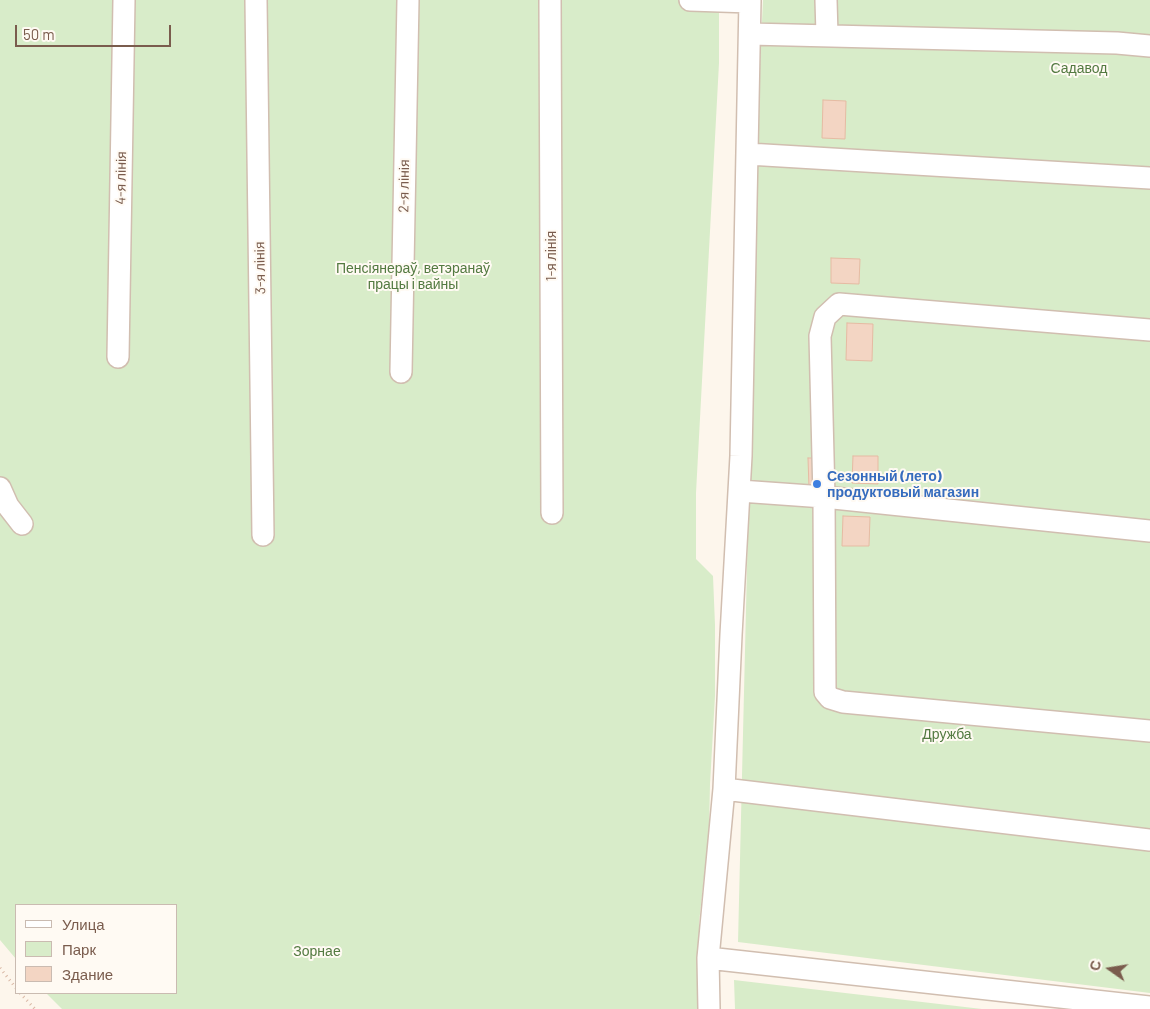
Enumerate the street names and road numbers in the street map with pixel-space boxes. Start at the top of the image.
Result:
street label: 4-я лінія [112,151,130,205]
street label: 2-я лінія [395,159,413,213]
street label: 1-я лінія [543,231,559,281]
street label: 3-я лінія [251,241,269,295]

